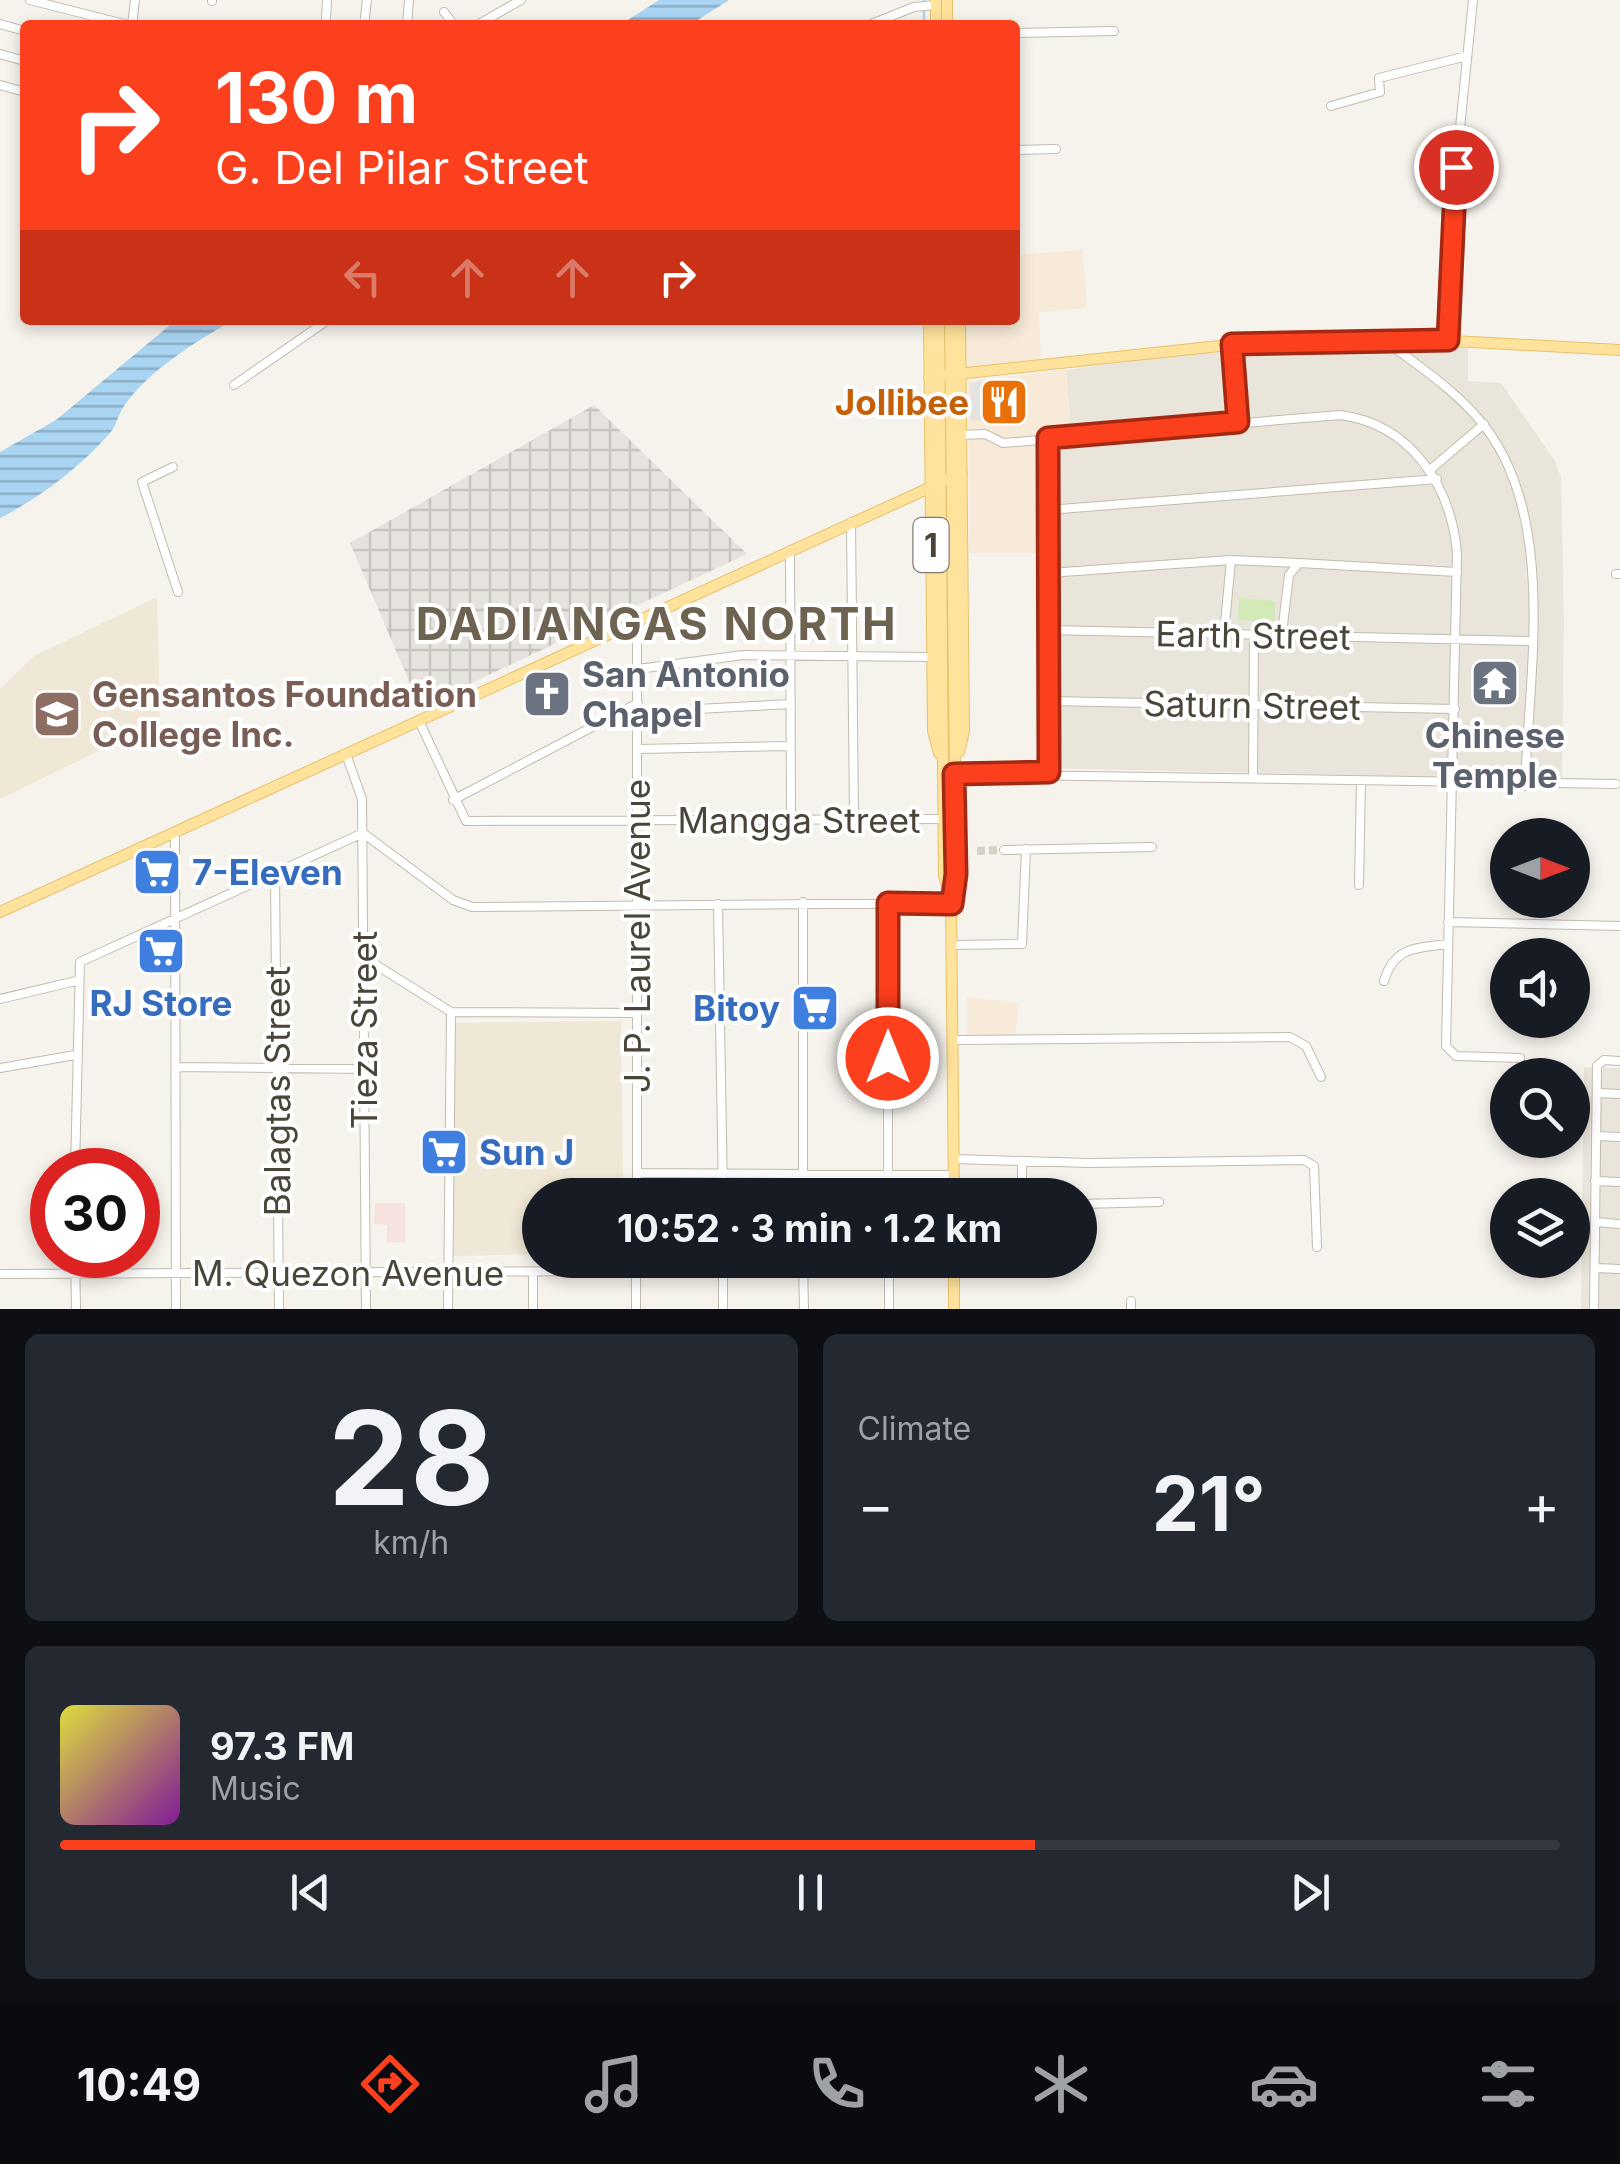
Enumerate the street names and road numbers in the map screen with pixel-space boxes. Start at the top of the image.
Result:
road number: 1 [914,518,948,572]
street label: Earth Street [1155,612,1351,658]
street label: Saturn Street [1143,682,1361,728]
street label: J. P. Laurel Avenue [616,779,658,1093]
street label: Mangga Street [677,799,921,841]
street label: Tieza Street [343,931,385,1129]
street label: Balagtas Street [256,966,298,1216]
street label: M. Quezon Avenue [192,1252,504,1294]

